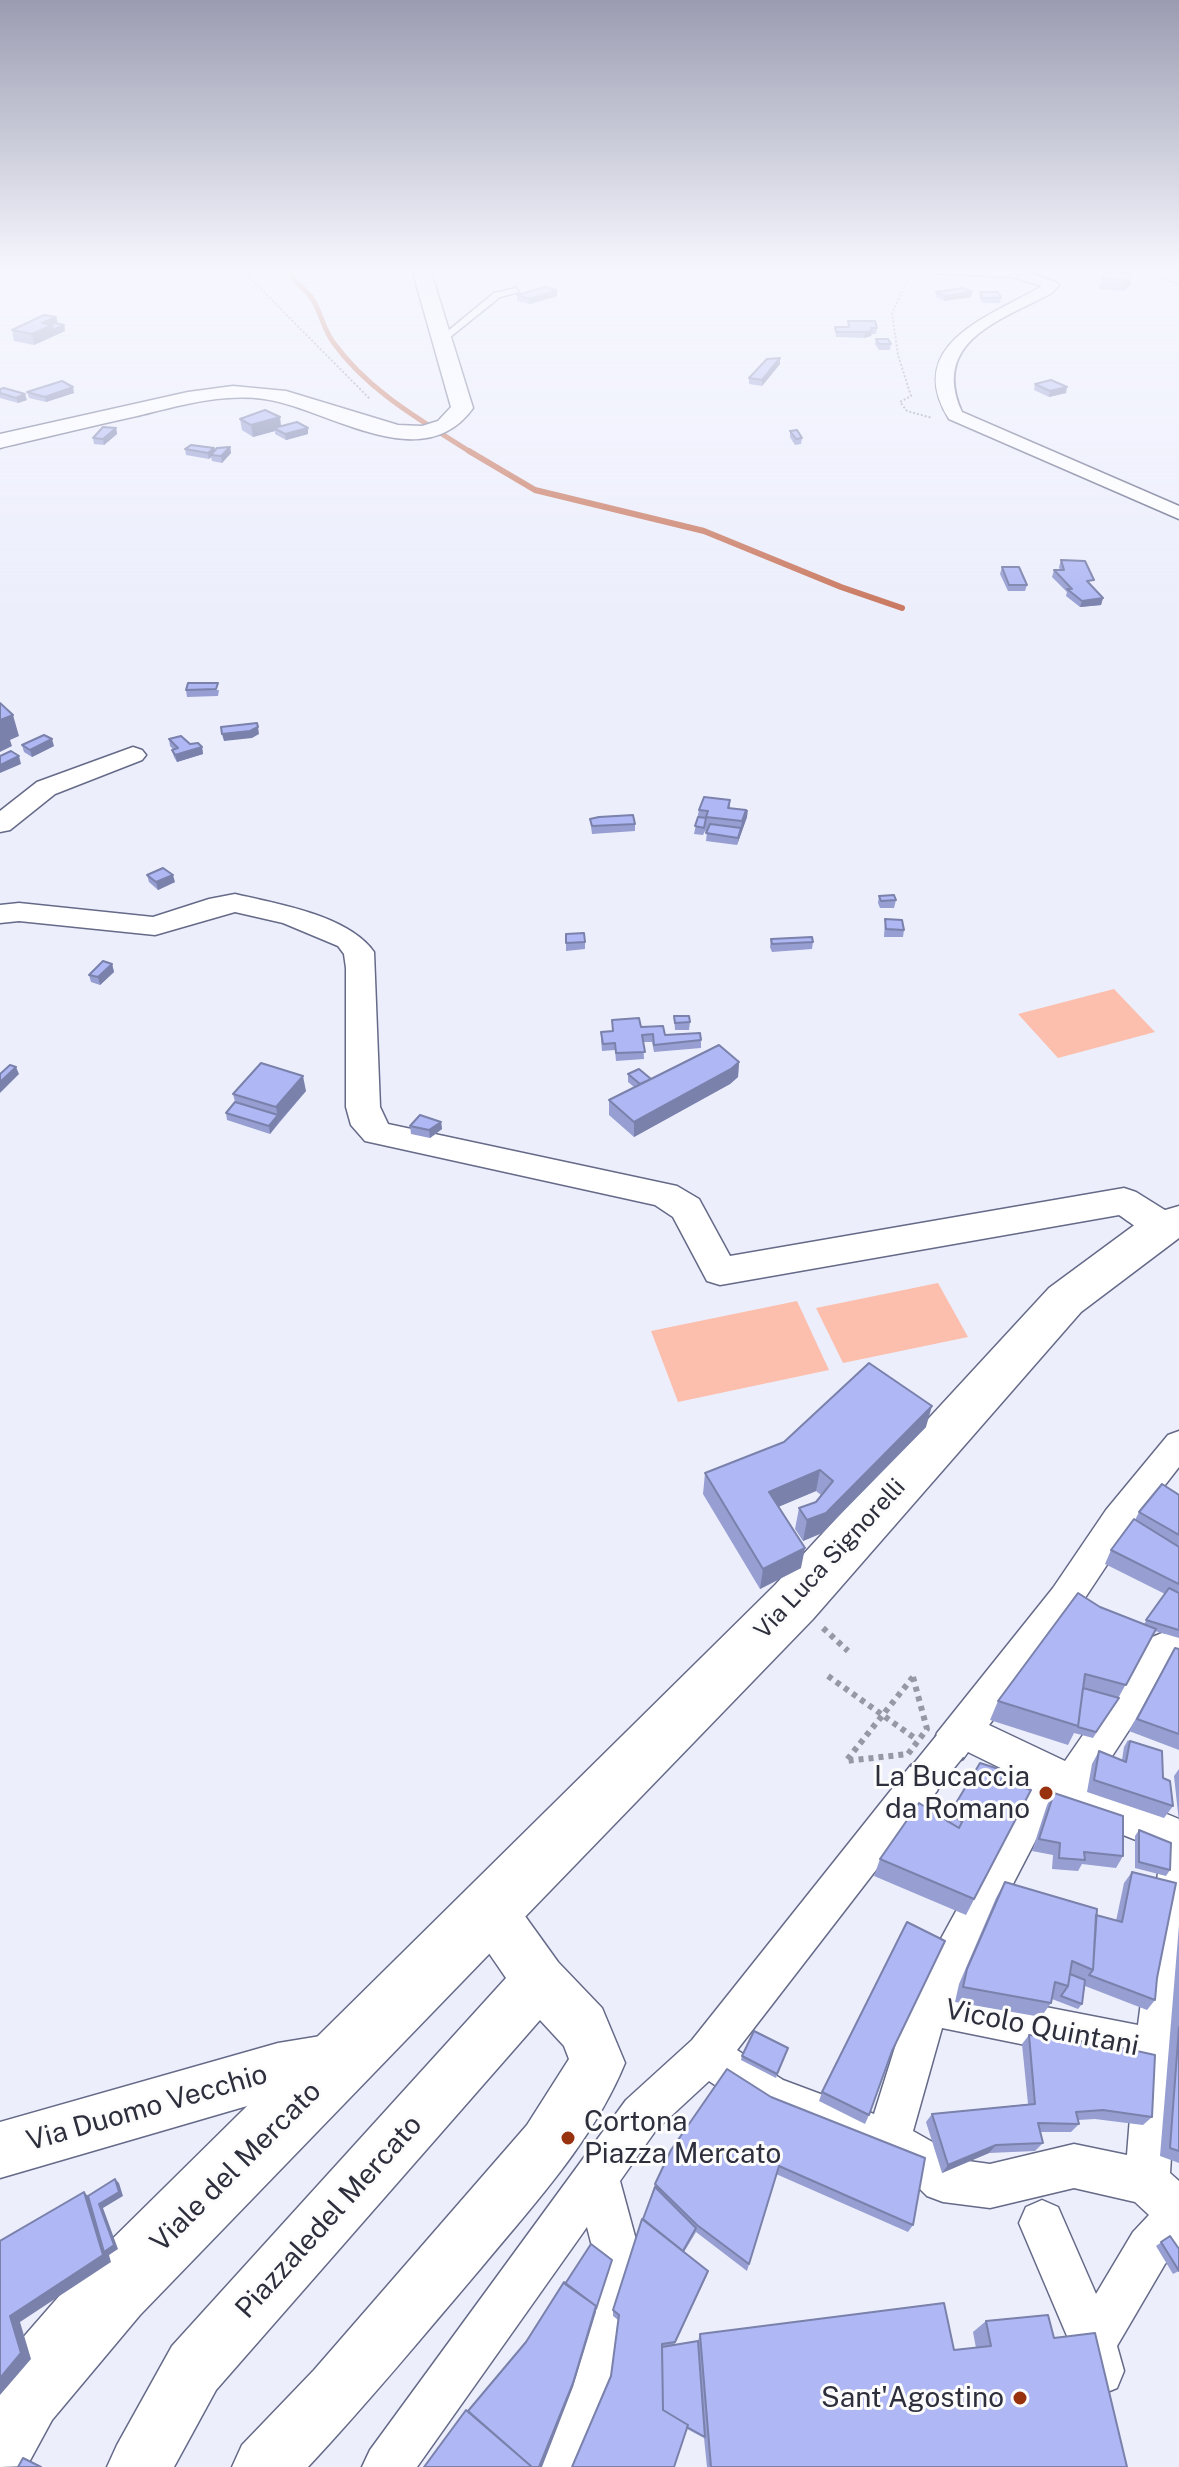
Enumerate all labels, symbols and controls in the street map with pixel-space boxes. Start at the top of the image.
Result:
street label: Via Luca Signorelli [748,1473,912,1645]
place label: La Bucaccia da Romano [874,1760,1030,1826]
marker: La Bucaccia da Romano [1037,1784,1055,1802]
street label: Vicolo Quintani [942,1993,1142,2063]
street label: Via Duomo Vecchio [23,2058,271,2158]
street label: Viale del Mercato [144,2075,328,2259]
place label: Cortona Piazza Mercato [584,2105,781,2171]
street label: Piazzaledel Mercato [229,2108,429,2326]
marker: Cortona Piazza Mercato [559,2129,577,2147]
place label: Sant'Agostino [821,2381,1004,2415]
marker: Sant'Agostino [1011,2389,1029,2407]

